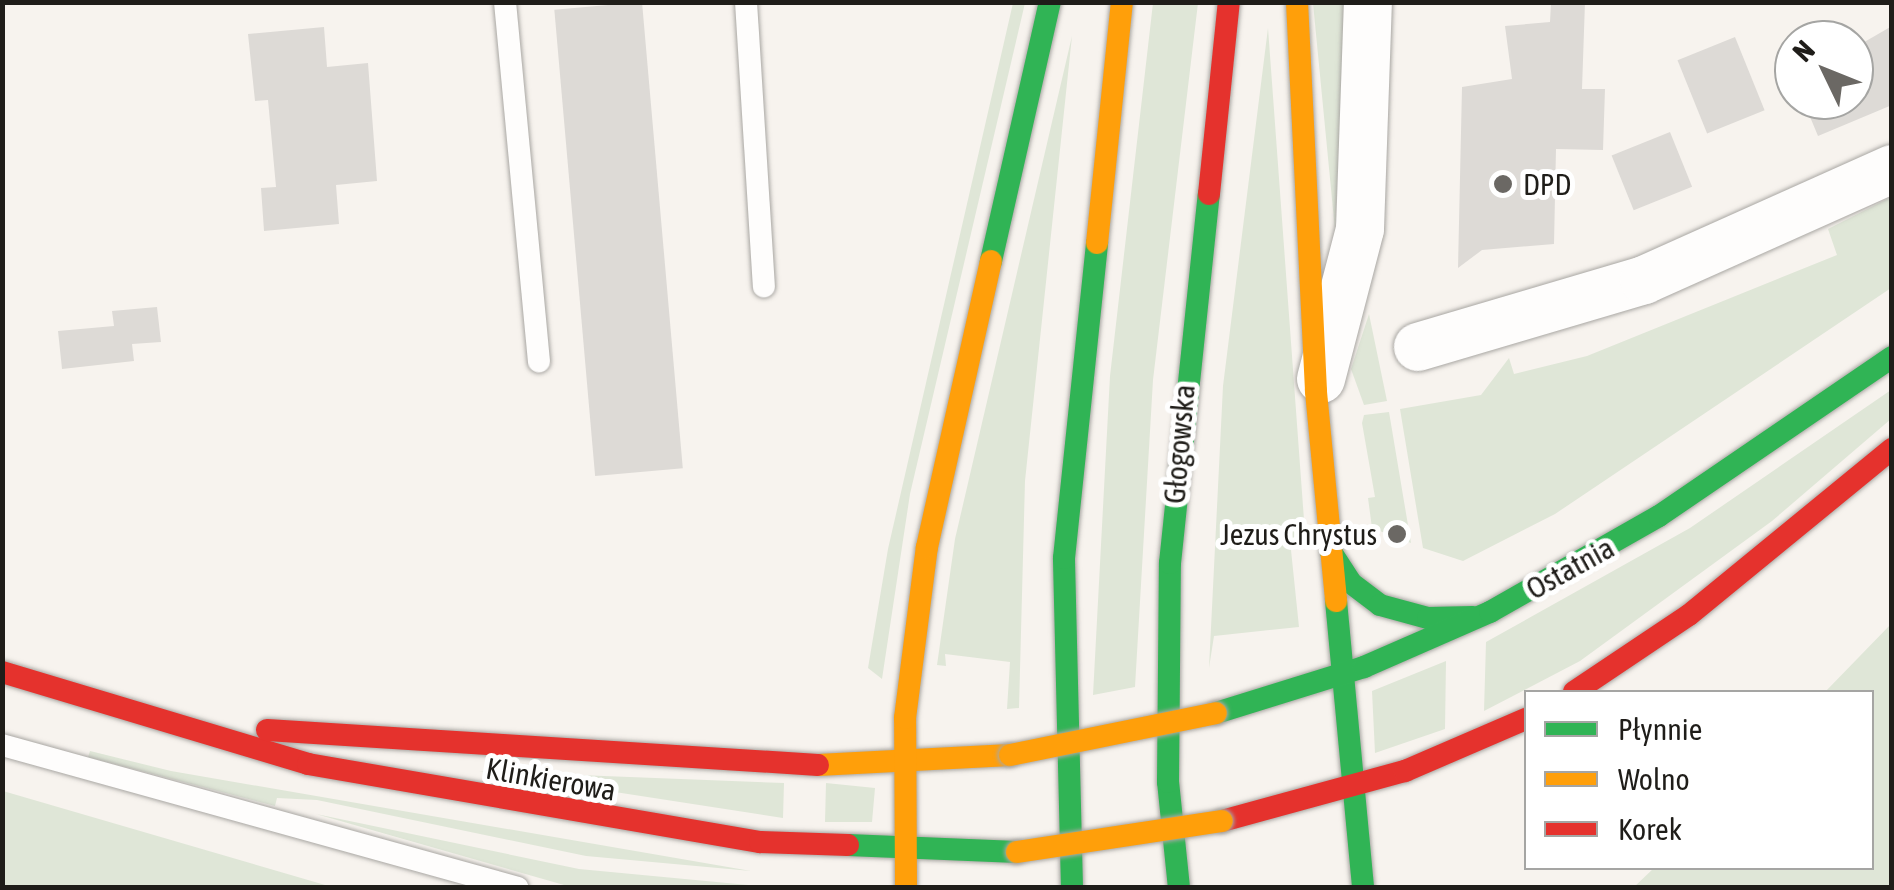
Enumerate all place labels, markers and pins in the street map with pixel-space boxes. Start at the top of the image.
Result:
place label: DPD [1523,166,1571,202]
marker: DPD [1492,173,1514,195]
place label: Jezus Chrystus [1220,516,1377,552]
marker: Jezus Chrystus [1386,523,1408,545]

